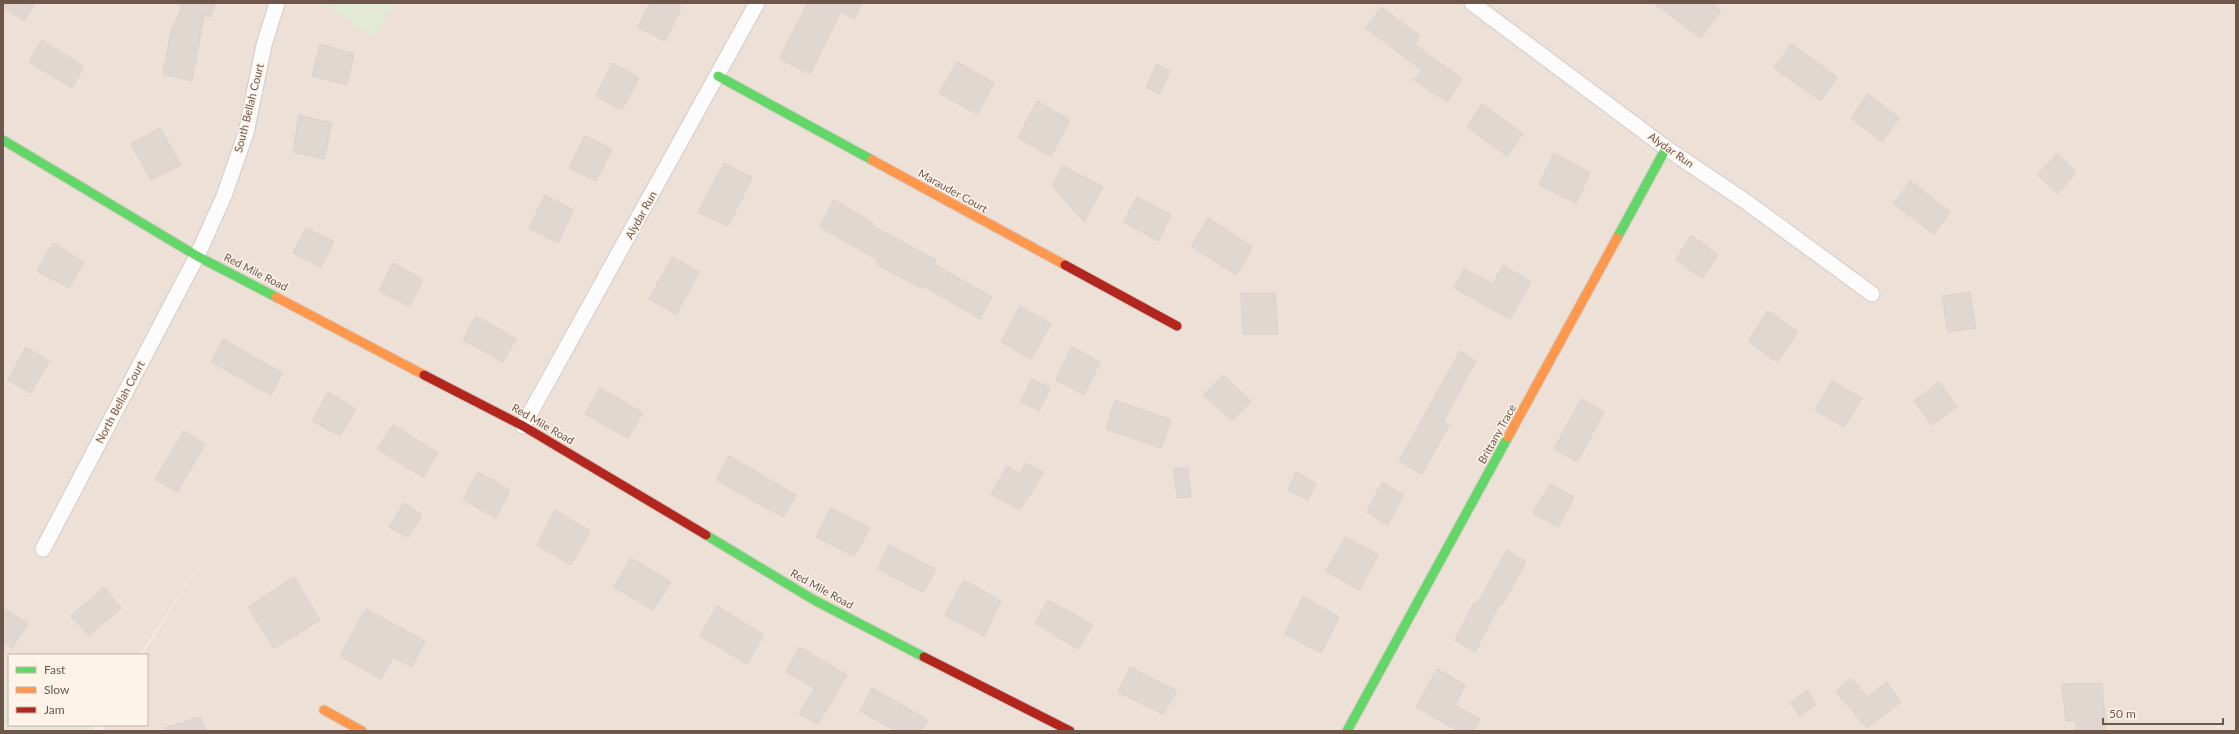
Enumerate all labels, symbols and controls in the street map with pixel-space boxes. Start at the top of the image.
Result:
street label: South Bellah Court [231,62,266,154]
street label: Alydar Run [1646,129,1697,170]
street label: Marauder Court [916,166,990,215]
street label: Alydar Run [622,189,659,241]
street label: Red Mile Road [222,250,290,293]
street label: North Bellah Court [92,358,147,445]
street label: Red Mile Road [510,401,577,447]
street label: Brittany Trace [1475,402,1518,466]
street label: Red Mile Road [789,566,856,611]
legend [8,654,148,726]
text: Fast [44,662,66,677]
text: Slow [44,682,70,697]
scale bar [2103,700,2223,726]
text: Jam [44,702,65,717]
text: 50 m [2109,706,2136,721]

